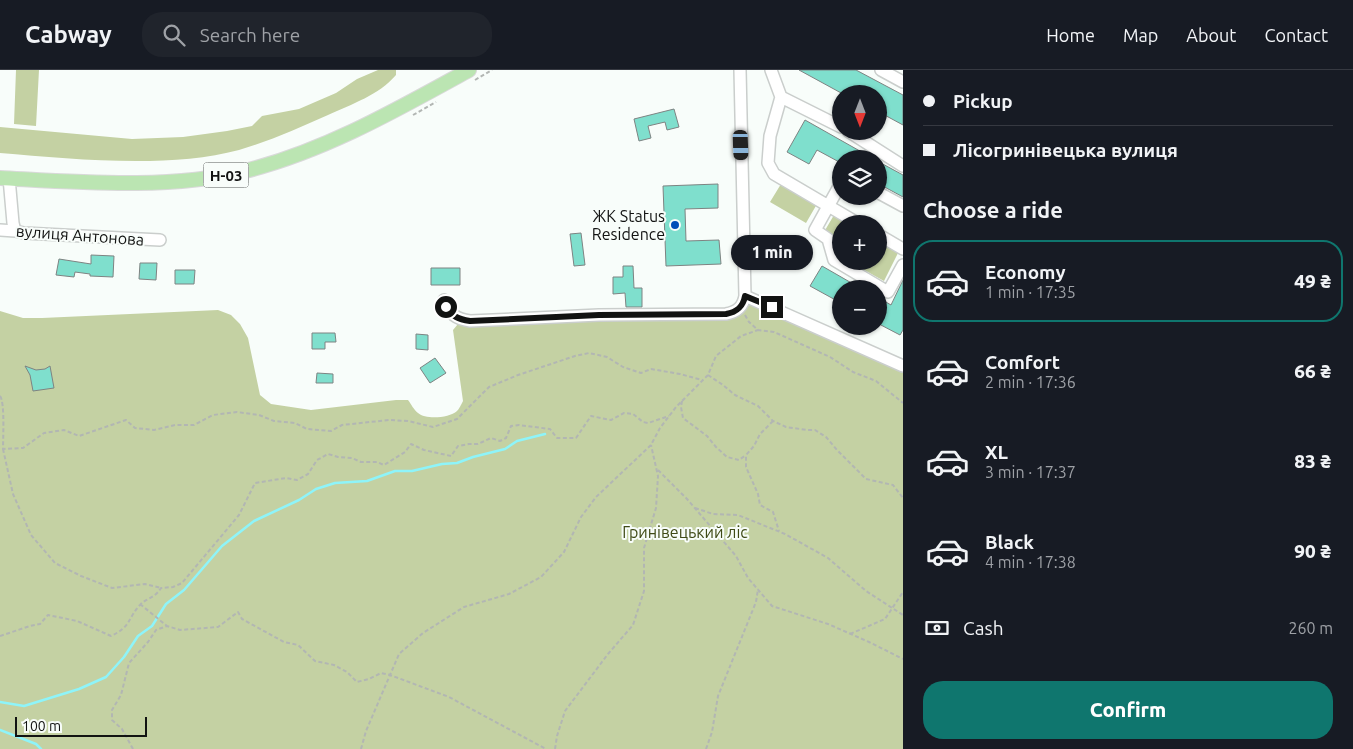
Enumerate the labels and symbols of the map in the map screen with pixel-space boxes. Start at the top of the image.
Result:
north arrow [832,85,888,140]
car [732,130,749,160]
road number: Н-03 [204,162,248,188]
place label: ЖК Status Residence [592,207,665,243]
marker: ЖК Status Residence [669,219,681,231]
street label: вулиця Антонова [15,222,145,248]
callout: 1 min [731,234,813,270]
route start [435,296,457,318]
route end [761,296,783,318]
park label: Гринівецький ліс [622,523,748,541]
scale bar [15,714,148,737]

